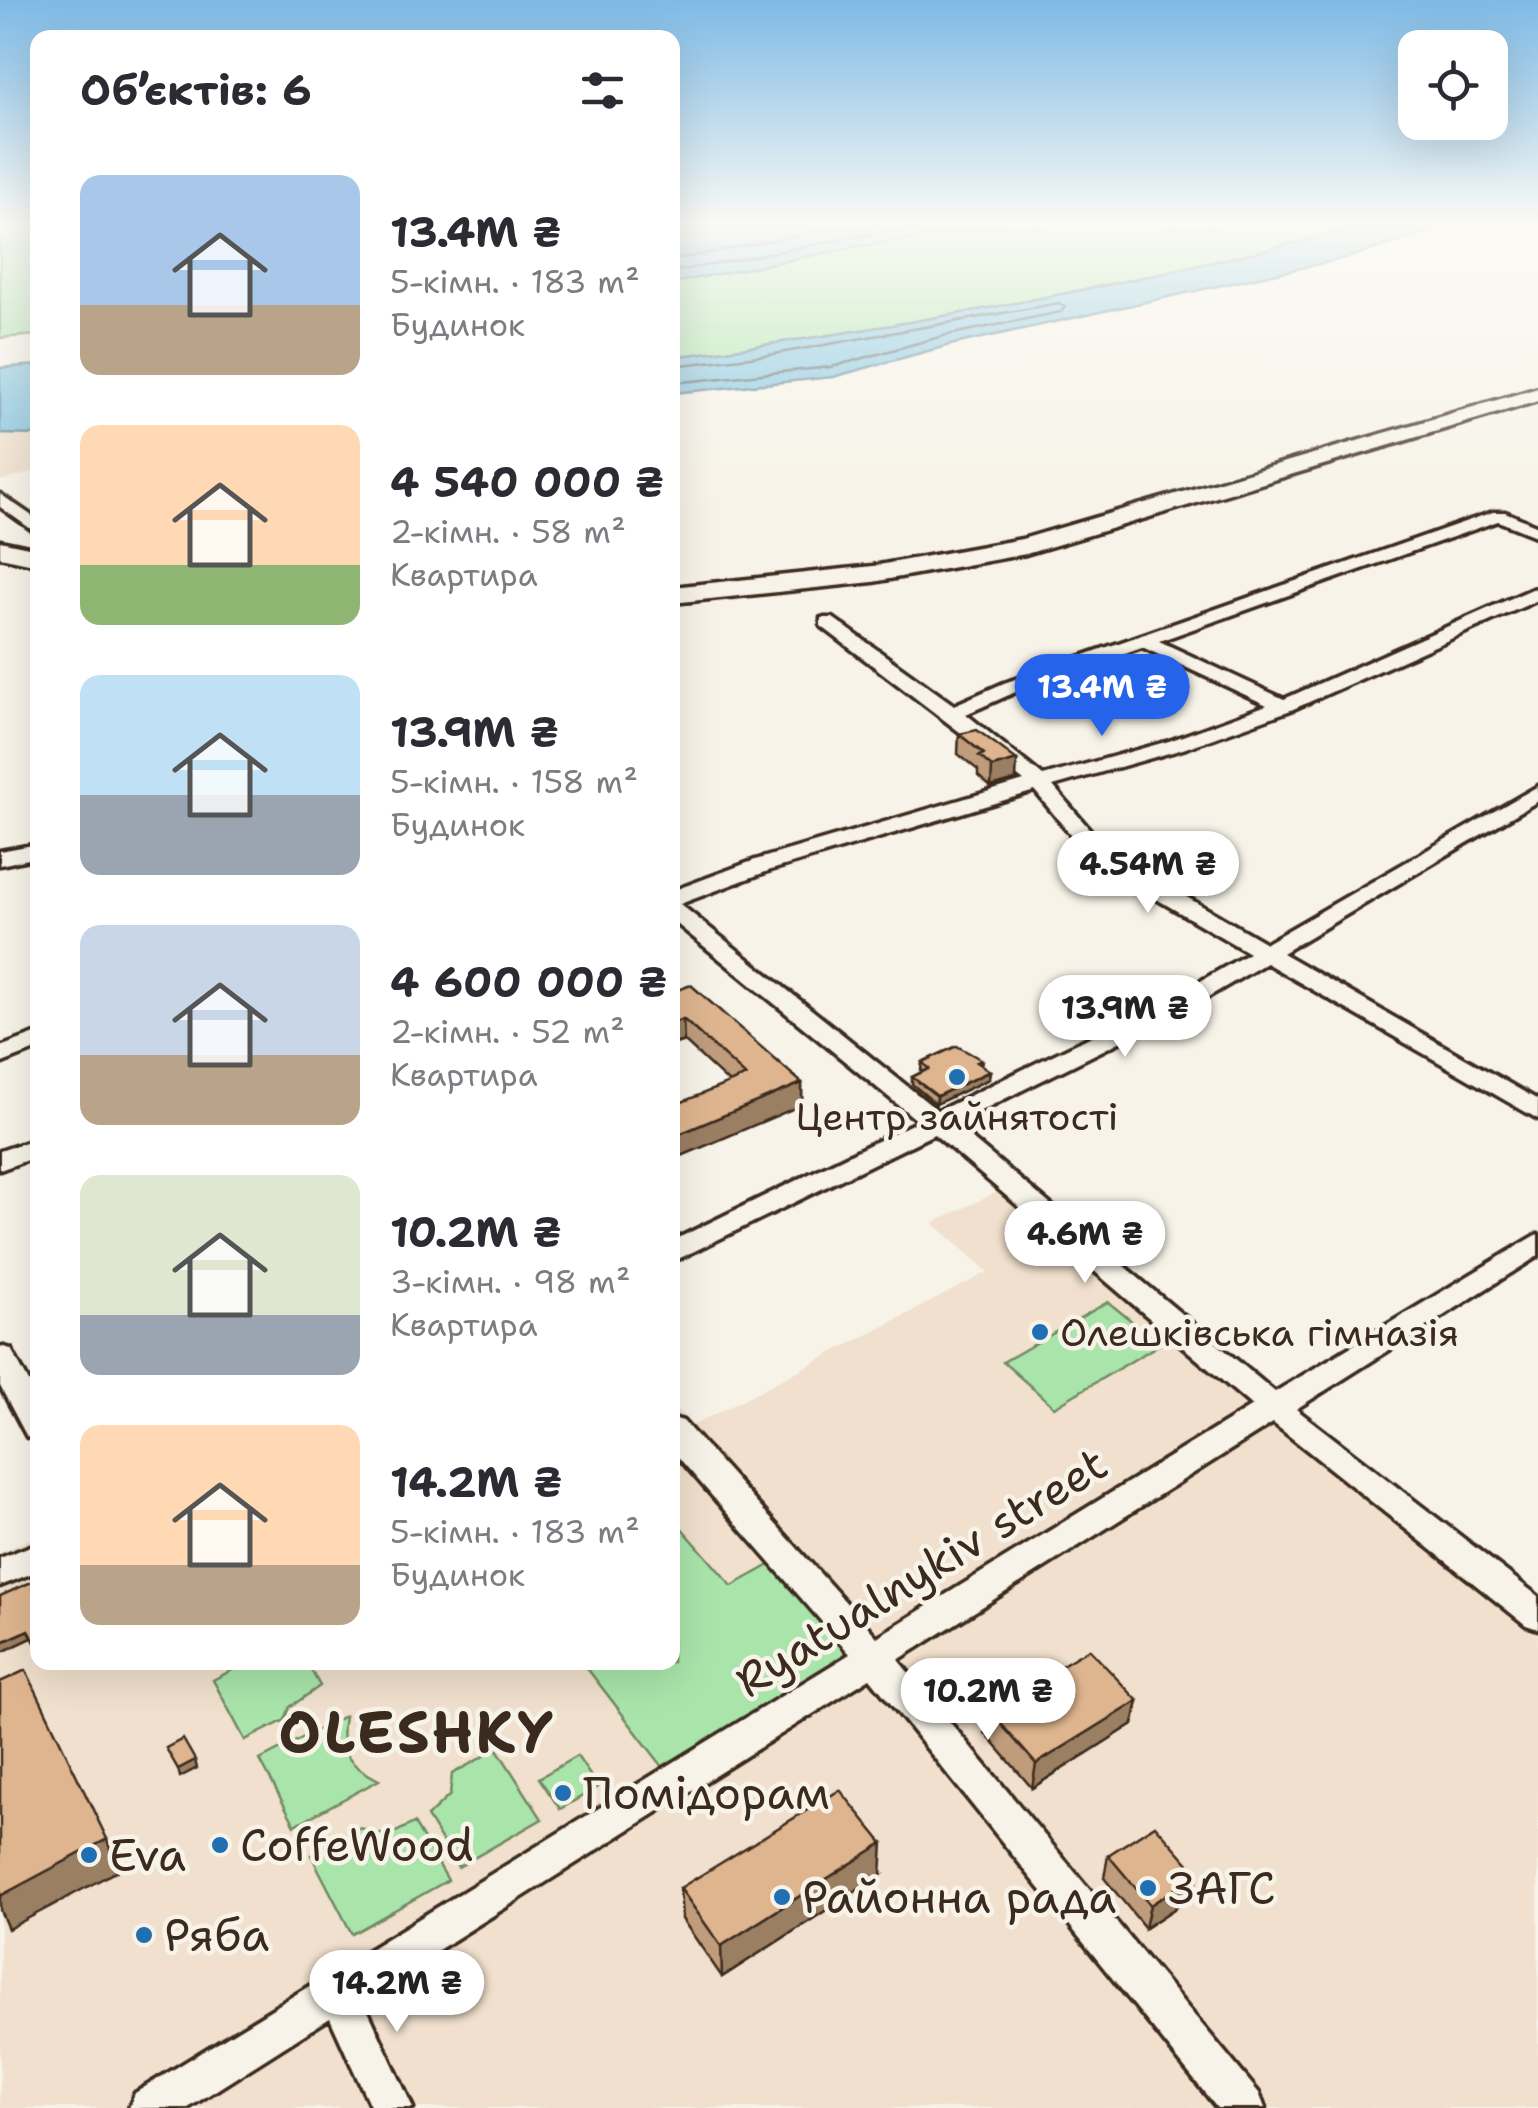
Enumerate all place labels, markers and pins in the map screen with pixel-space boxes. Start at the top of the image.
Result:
pin: 13.4M ₴ [1010,654,1194,739]
pin: 4.54M ₴ [1056,831,1240,916]
pin: 13.9M ₴ [1033,975,1217,1060]
marker: Центр зайнятості [946,1066,968,1088]
place label: Центр зайнятості [795,1091,1119,1142]
pin: 4.6M ₴ [1004,1201,1166,1286]
place label: Олешківська гімназія [1060,1307,1459,1358]
marker: Олешківська гімназія [1029,1321,1051,1343]
pin: 10.2M ₴ [896,1658,1080,1743]
place label: Помідорам [583,1763,830,1823]
marker: Помідорам [552,1782,574,1804]
place label: CoffeWood [240,1815,474,1875]
place label: Eva [109,1825,186,1885]
marker: CoffeWood [209,1834,231,1856]
marker: Eva [78,1844,100,1866]
place label: ЗАГС [1168,1858,1276,1918]
place label: Районна рада [802,1867,1116,1927]
marker: ЗАГС [1137,1877,1159,1899]
marker: Районна рада [771,1886,793,1908]
place label: Ряба [164,1905,269,1965]
marker: Ряба [133,1924,155,1946]
pin: 14.2M ₴ [305,1950,489,2035]

